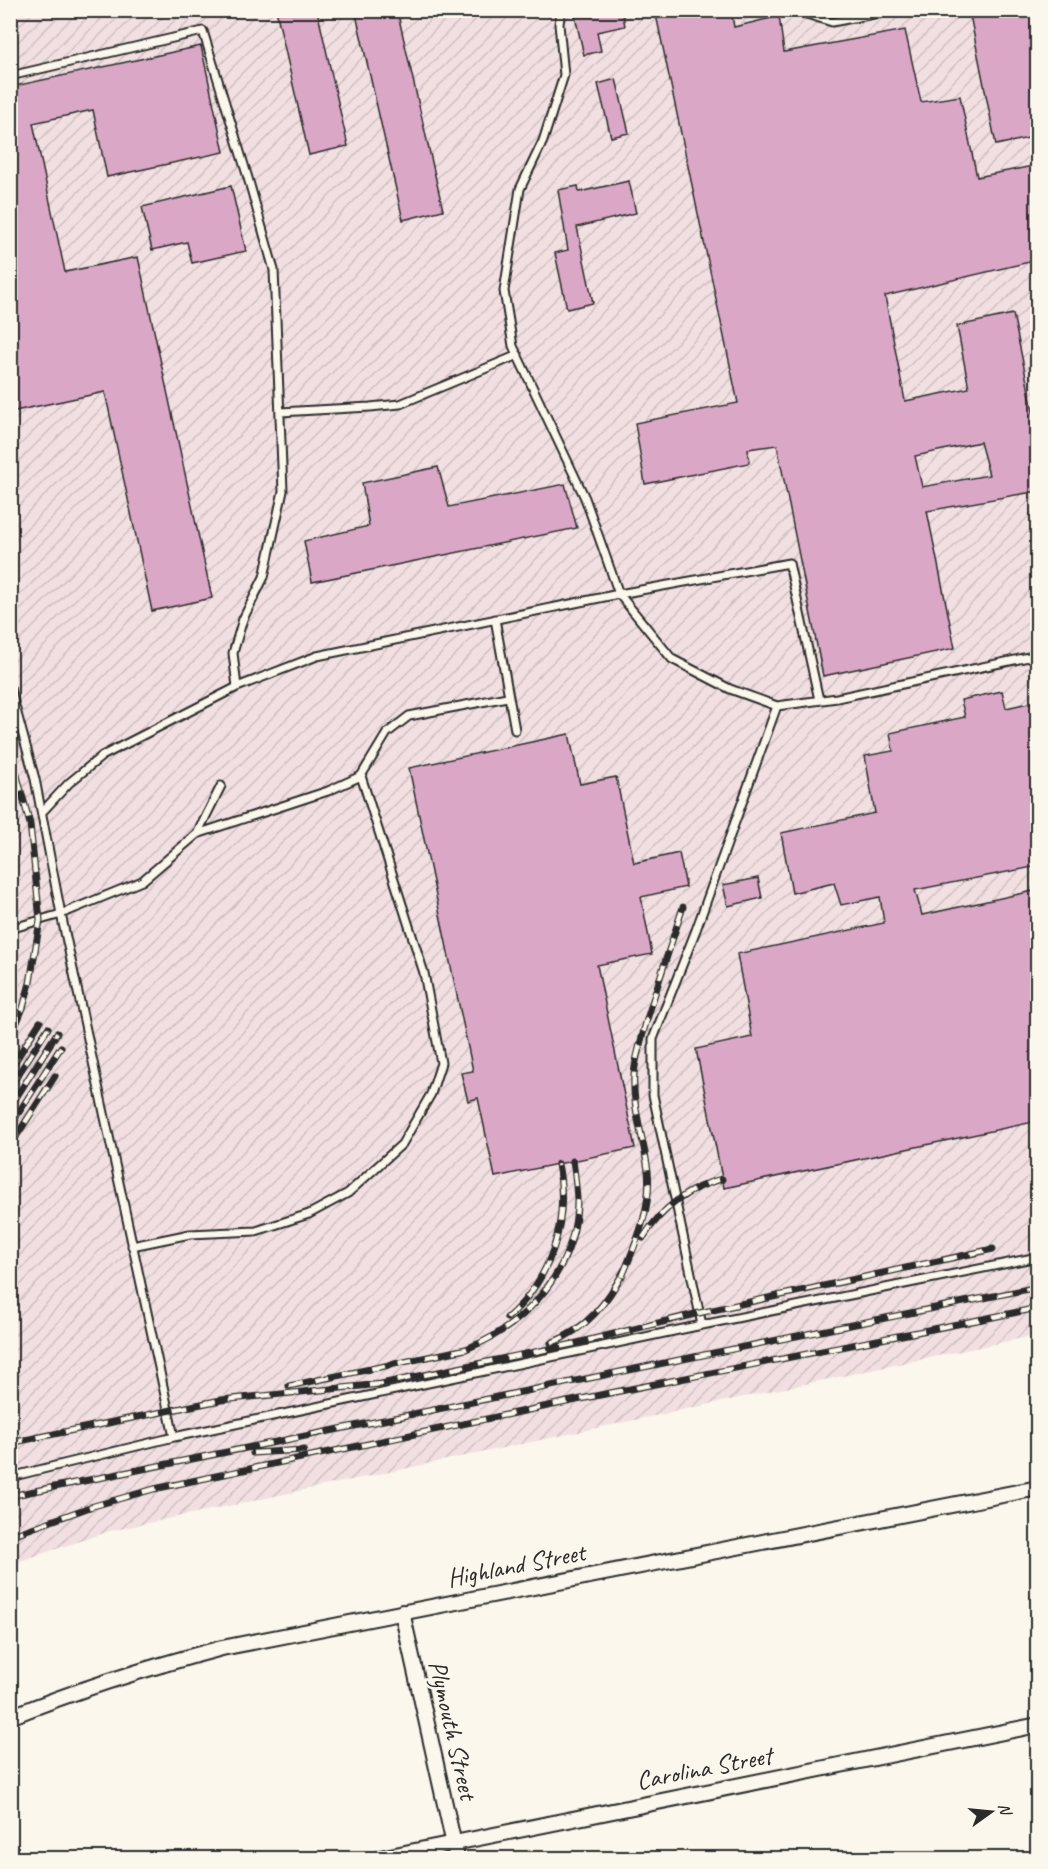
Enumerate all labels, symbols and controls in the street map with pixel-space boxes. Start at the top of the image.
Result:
street label: Highland Street [444,1535,590,1595]
street label: Plymouth Street [421,1657,486,1805]
street label: Carolina Street [633,1738,778,1797]
north arrow [961,1782,1021,1842]
text: N [994,1801,1016,1819]

